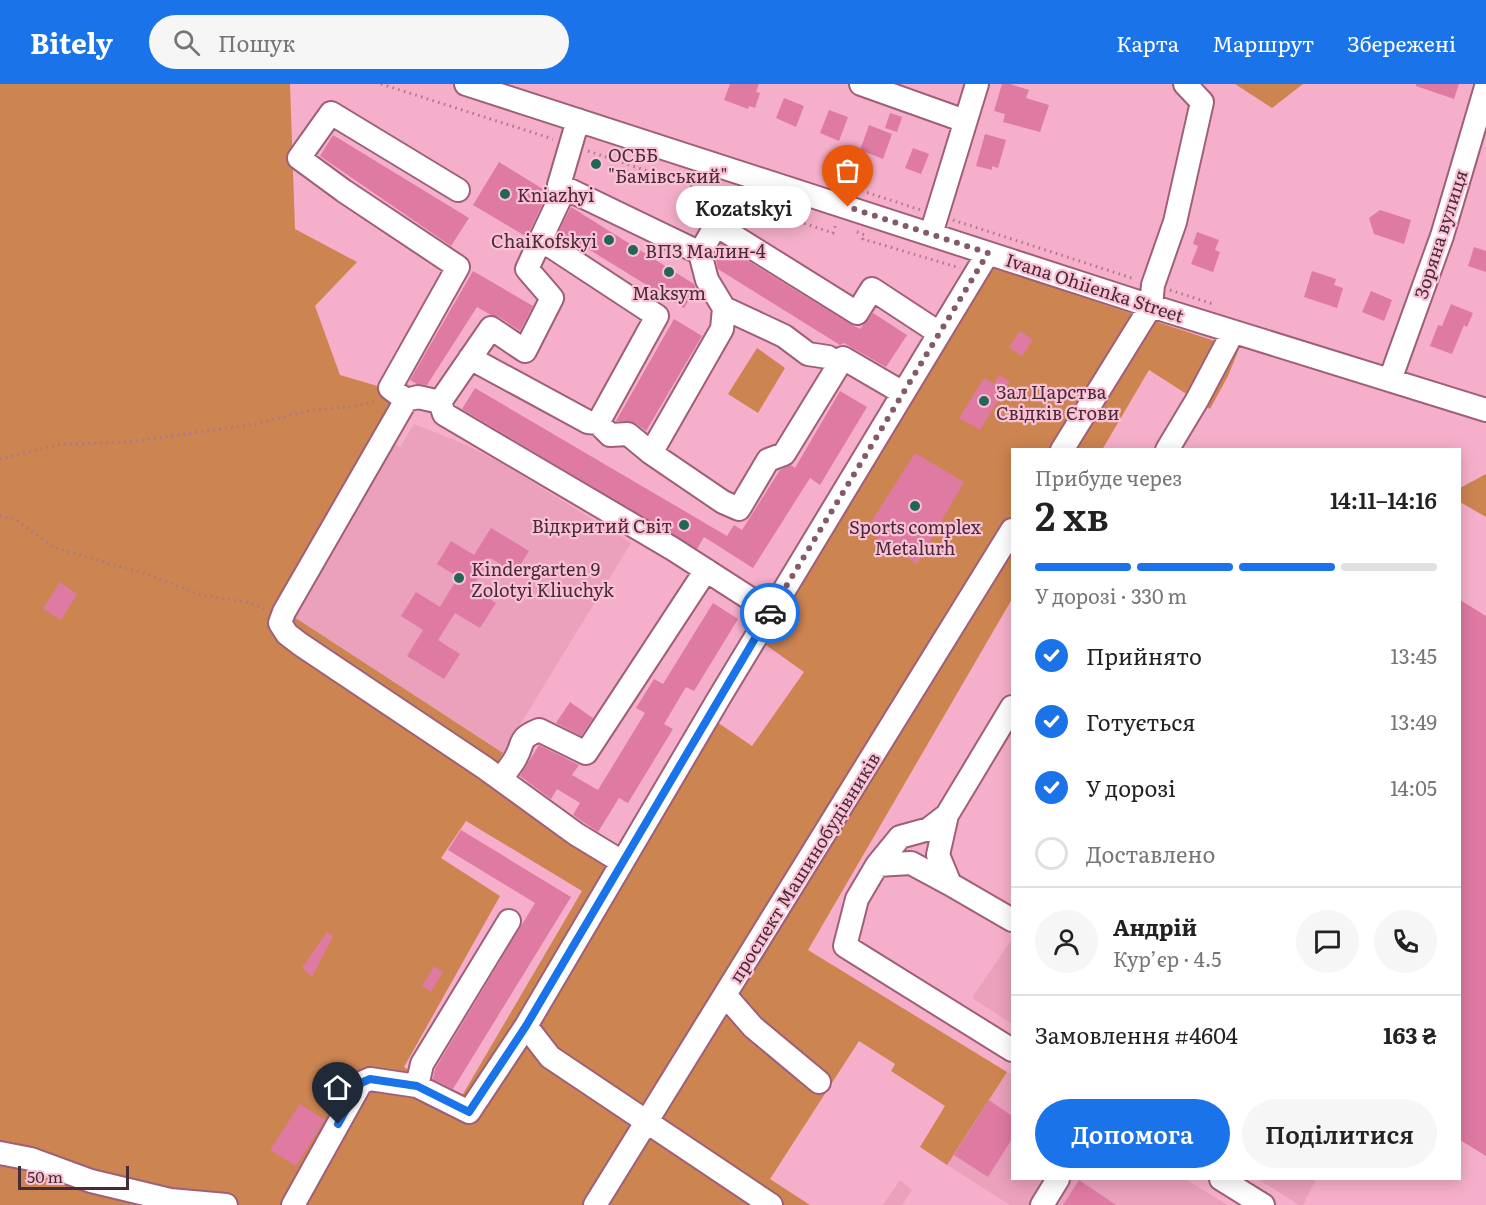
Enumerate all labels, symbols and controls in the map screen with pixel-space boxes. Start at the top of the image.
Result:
search box [149,15,569,69]
text: Bitely [30,21,113,63]
icon: search [170,26,203,59]
text: Пошук [218,26,295,59]
text: Карта [1116,27,1179,58]
text: Маршрут [1212,27,1314,58]
text: Збережені [1347,27,1456,58]
place label: ОСББ "Бамівський" [608,141,727,189]
pin [822,145,873,207]
icon: bag [831,154,864,187]
marker: ОСББ "Бамівський" [589,157,603,171]
street label: Зоряна вулиця [1406,166,1474,302]
place label: Kniazhyi [517,181,594,208]
callout: Kozatskyi [677,186,812,228]
marker: Kniazhyi [498,187,512,201]
text: Kozatskyi [695,192,792,222]
place label: ChaiKofskyi [491,227,597,254]
marker: ChaiKofskyi [602,233,616,247]
place label: ВПЗ Малин-4 [645,237,766,264]
marker: ВПЗ Малин-4 [626,243,640,257]
street label: Ivana Ohiienka Street [1002,245,1188,329]
marker: Maksym [662,265,676,279]
place label: Maksym [632,279,706,306]
place label: Зал Царства Свідків Єгови [996,378,1119,426]
marker: Зал Царства Свідків Єгови [977,394,991,408]
text: Прибуде через [1035,462,1182,492]
text: 14:11–14:16 [1330,483,1437,516]
text: 2 хв [1035,485,1109,543]
marker: Sports complex Metalurh [908,499,922,513]
place label: Відкритий Світ [532,512,672,539]
place label: Sports complex Metalurh [849,513,982,561]
marker: Відкритий Світ [677,518,691,532]
place label: Kindergarten 9 Zolotyi Kliuchyk [471,555,615,603]
marker: Kindergarten 9 Zolotyi Kliuchyk [452,571,466,585]
text: У дорозі · 330 m [1035,580,1187,610]
courier [740,583,800,643]
icon: car [754,597,787,630]
icon: check [1035,639,1068,672]
text: Прийнято [1086,639,1202,672]
text: 13:45 [1391,640,1437,670]
icon: check [1035,705,1068,738]
text: Готується [1086,705,1195,738]
text: 13:49 [1390,706,1437,736]
street label: проспект Машинобудівників [722,746,886,988]
icon: check [1035,771,1068,804]
text: У дорозі [1086,771,1175,804]
text: 14:05 [1390,772,1437,802]
text: Доставлено [1086,837,1215,870]
button: person [1035,910,1098,973]
text: Андрій [1113,910,1197,943]
button: chat [1296,910,1359,973]
button: phone [1374,910,1437,973]
text: Кур’єр · 4.5 [1113,943,1221,973]
text: Замовлення #4604 [1035,1018,1238,1051]
text: 163 ₴ [1383,1018,1437,1051]
pin [312,1062,363,1124]
icon: home [321,1071,354,1104]
button: Допомога [1035,1099,1230,1168]
button: Поділитися [1242,1099,1437,1168]
scale bar [18,1163,129,1190]
text: 50 m [27,1164,63,1188]

